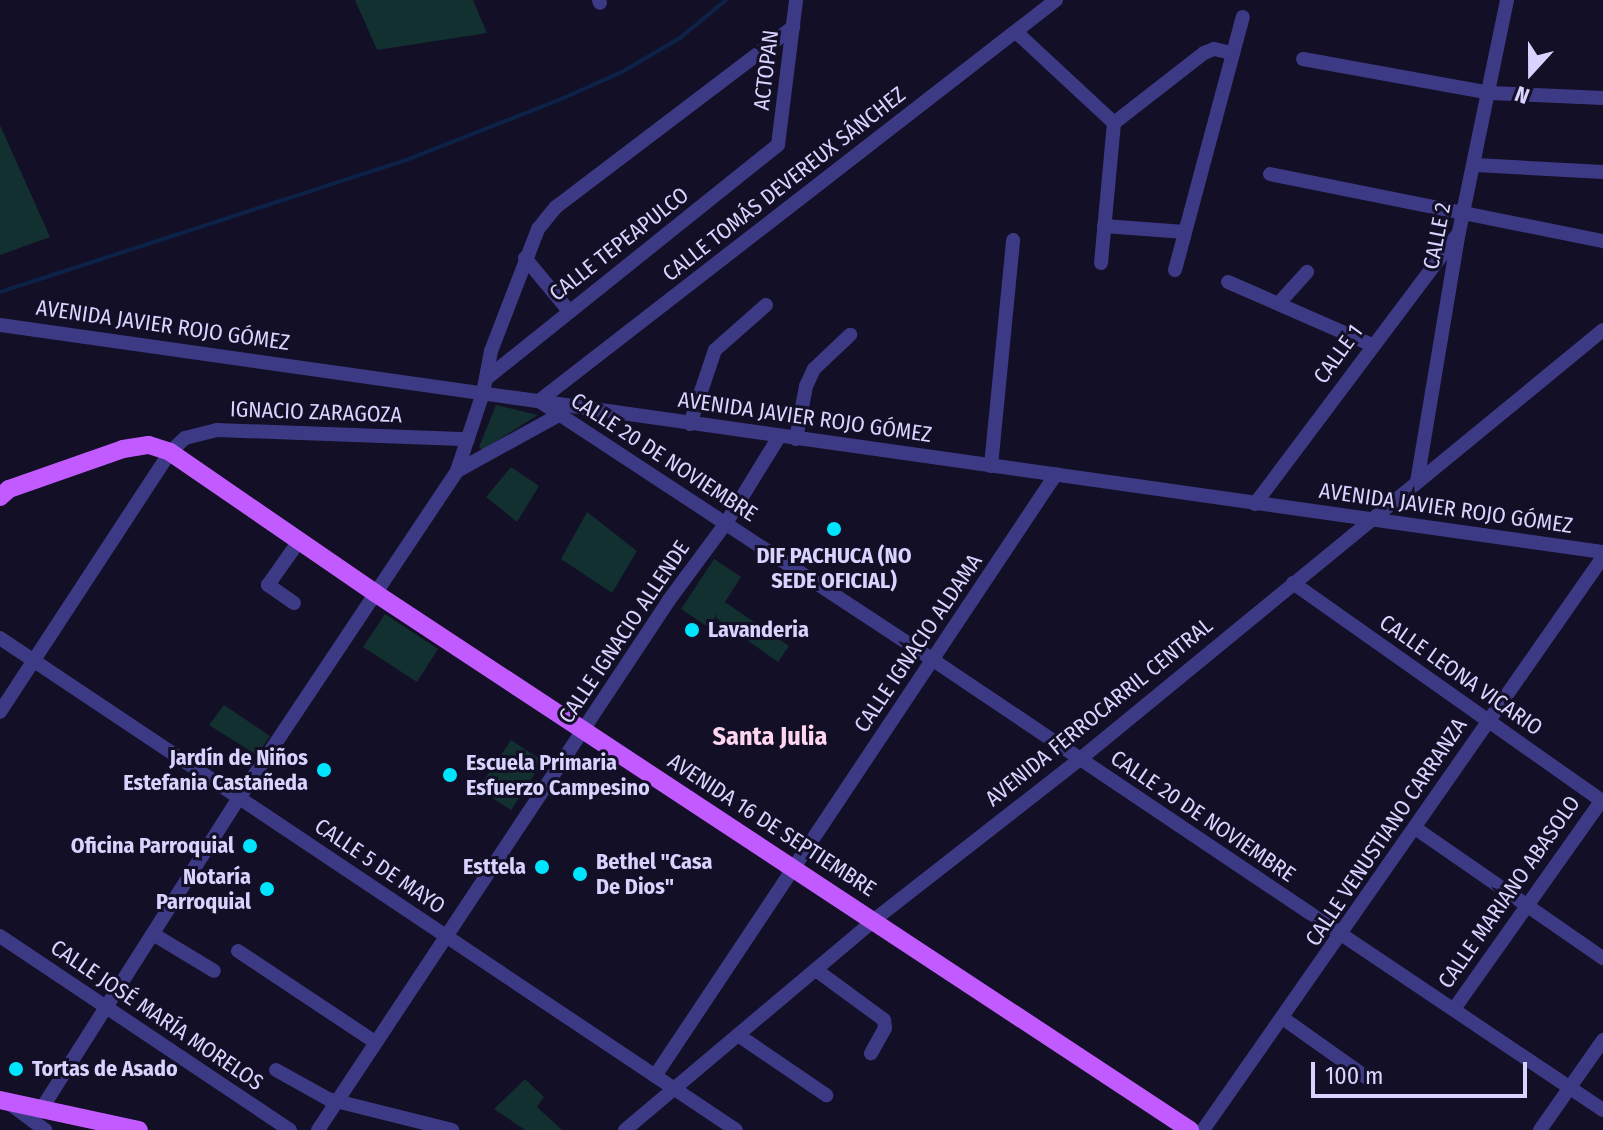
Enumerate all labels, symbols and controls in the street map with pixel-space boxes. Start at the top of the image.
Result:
street label: ACTOPAN [748,28,784,112]
north arrow [1491,32,1571,112]
text: N [1511,80,1533,110]
street label: CALLE TOMÁS DEVEREUX SÁNCHEZ [657,81,911,287]
street label: CALLE TEPEAPULCO [544,181,694,307]
street label: CALLE 2 [1418,200,1456,272]
street label: AVENIDA JAVIER ROJO GÓMEZ [35,294,291,356]
street label: CALLE 1 [1308,319,1368,389]
street label: AVENIDA JAVIER ROJO GÓMEZ [677,386,933,448]
street label: CALLE 20 DE NOVIEMBRE [566,387,762,527]
street label: IGNACIO ZARAGOZA [230,396,402,428]
street label: AVENIDA JAVIER ROJO GÓMEZ [1318,477,1574,539]
marker: DIF PACHUCA (NO SEDE OFICIAL) [825,520,843,538]
street label: CALLE IGNACIO ALLENDE [553,536,695,728]
place label: DIF PACHUCA (NO SEDE OFICIAL) [756,542,912,594]
street label: CALLE IGNACIO ALDAMA [849,549,987,737]
street label: CALLE LEONA VICARIO [1374,609,1548,741]
street label: AVENIDA FERROCARRIL CENTRAL [980,612,1218,812]
place label: Lavanderia [708,617,809,643]
marker: Lavanderia [683,621,701,639]
street label: CALLE VENUSTIANO CARRANZA [1300,713,1472,951]
district label: Santa Julia [712,721,828,753]
place label: Jardín de Niños Estefania Castañeda [123,744,308,796]
street label: CALLE 20 DE NOVIEMBRE [1106,744,1300,888]
street label: AVENIDA 16 DE SEPTIEMBRE [663,748,881,902]
place label: Escuela Primaria Esfuerzo Campesino [466,749,650,800]
marker: Jardín de Niños Estefania Castañeda [315,761,333,779]
marker: Escuela Primaria Esfuerzo Campesino [441,766,459,784]
street label: CALLE MARIANO ABASOLO [1433,791,1585,993]
street label: CALLE 5 DE MAYO [310,813,450,919]
place label: Oficina Parroquial [71,833,234,859]
marker: Oficina Parroquial [241,837,259,855]
place label: Bethel "Casa De Dios" [596,848,712,900]
place label: Esttela [463,854,526,880]
marker: Esttela [533,858,551,876]
place label: Notaría Parroquial [156,863,251,914]
marker: Bethel "Casa De Dios" [571,865,589,883]
marker: Notaría Parroquial [258,880,276,898]
street label: CALLE JOSÉ MARÍA MORELOS [46,934,268,1096]
scale bar [1315,1046,1531,1096]
place label: Tortas de Asado [32,1056,178,1082]
marker: Tortas de Asado [7,1060,25,1078]
text: 100 m [1325,1062,1383,1090]

